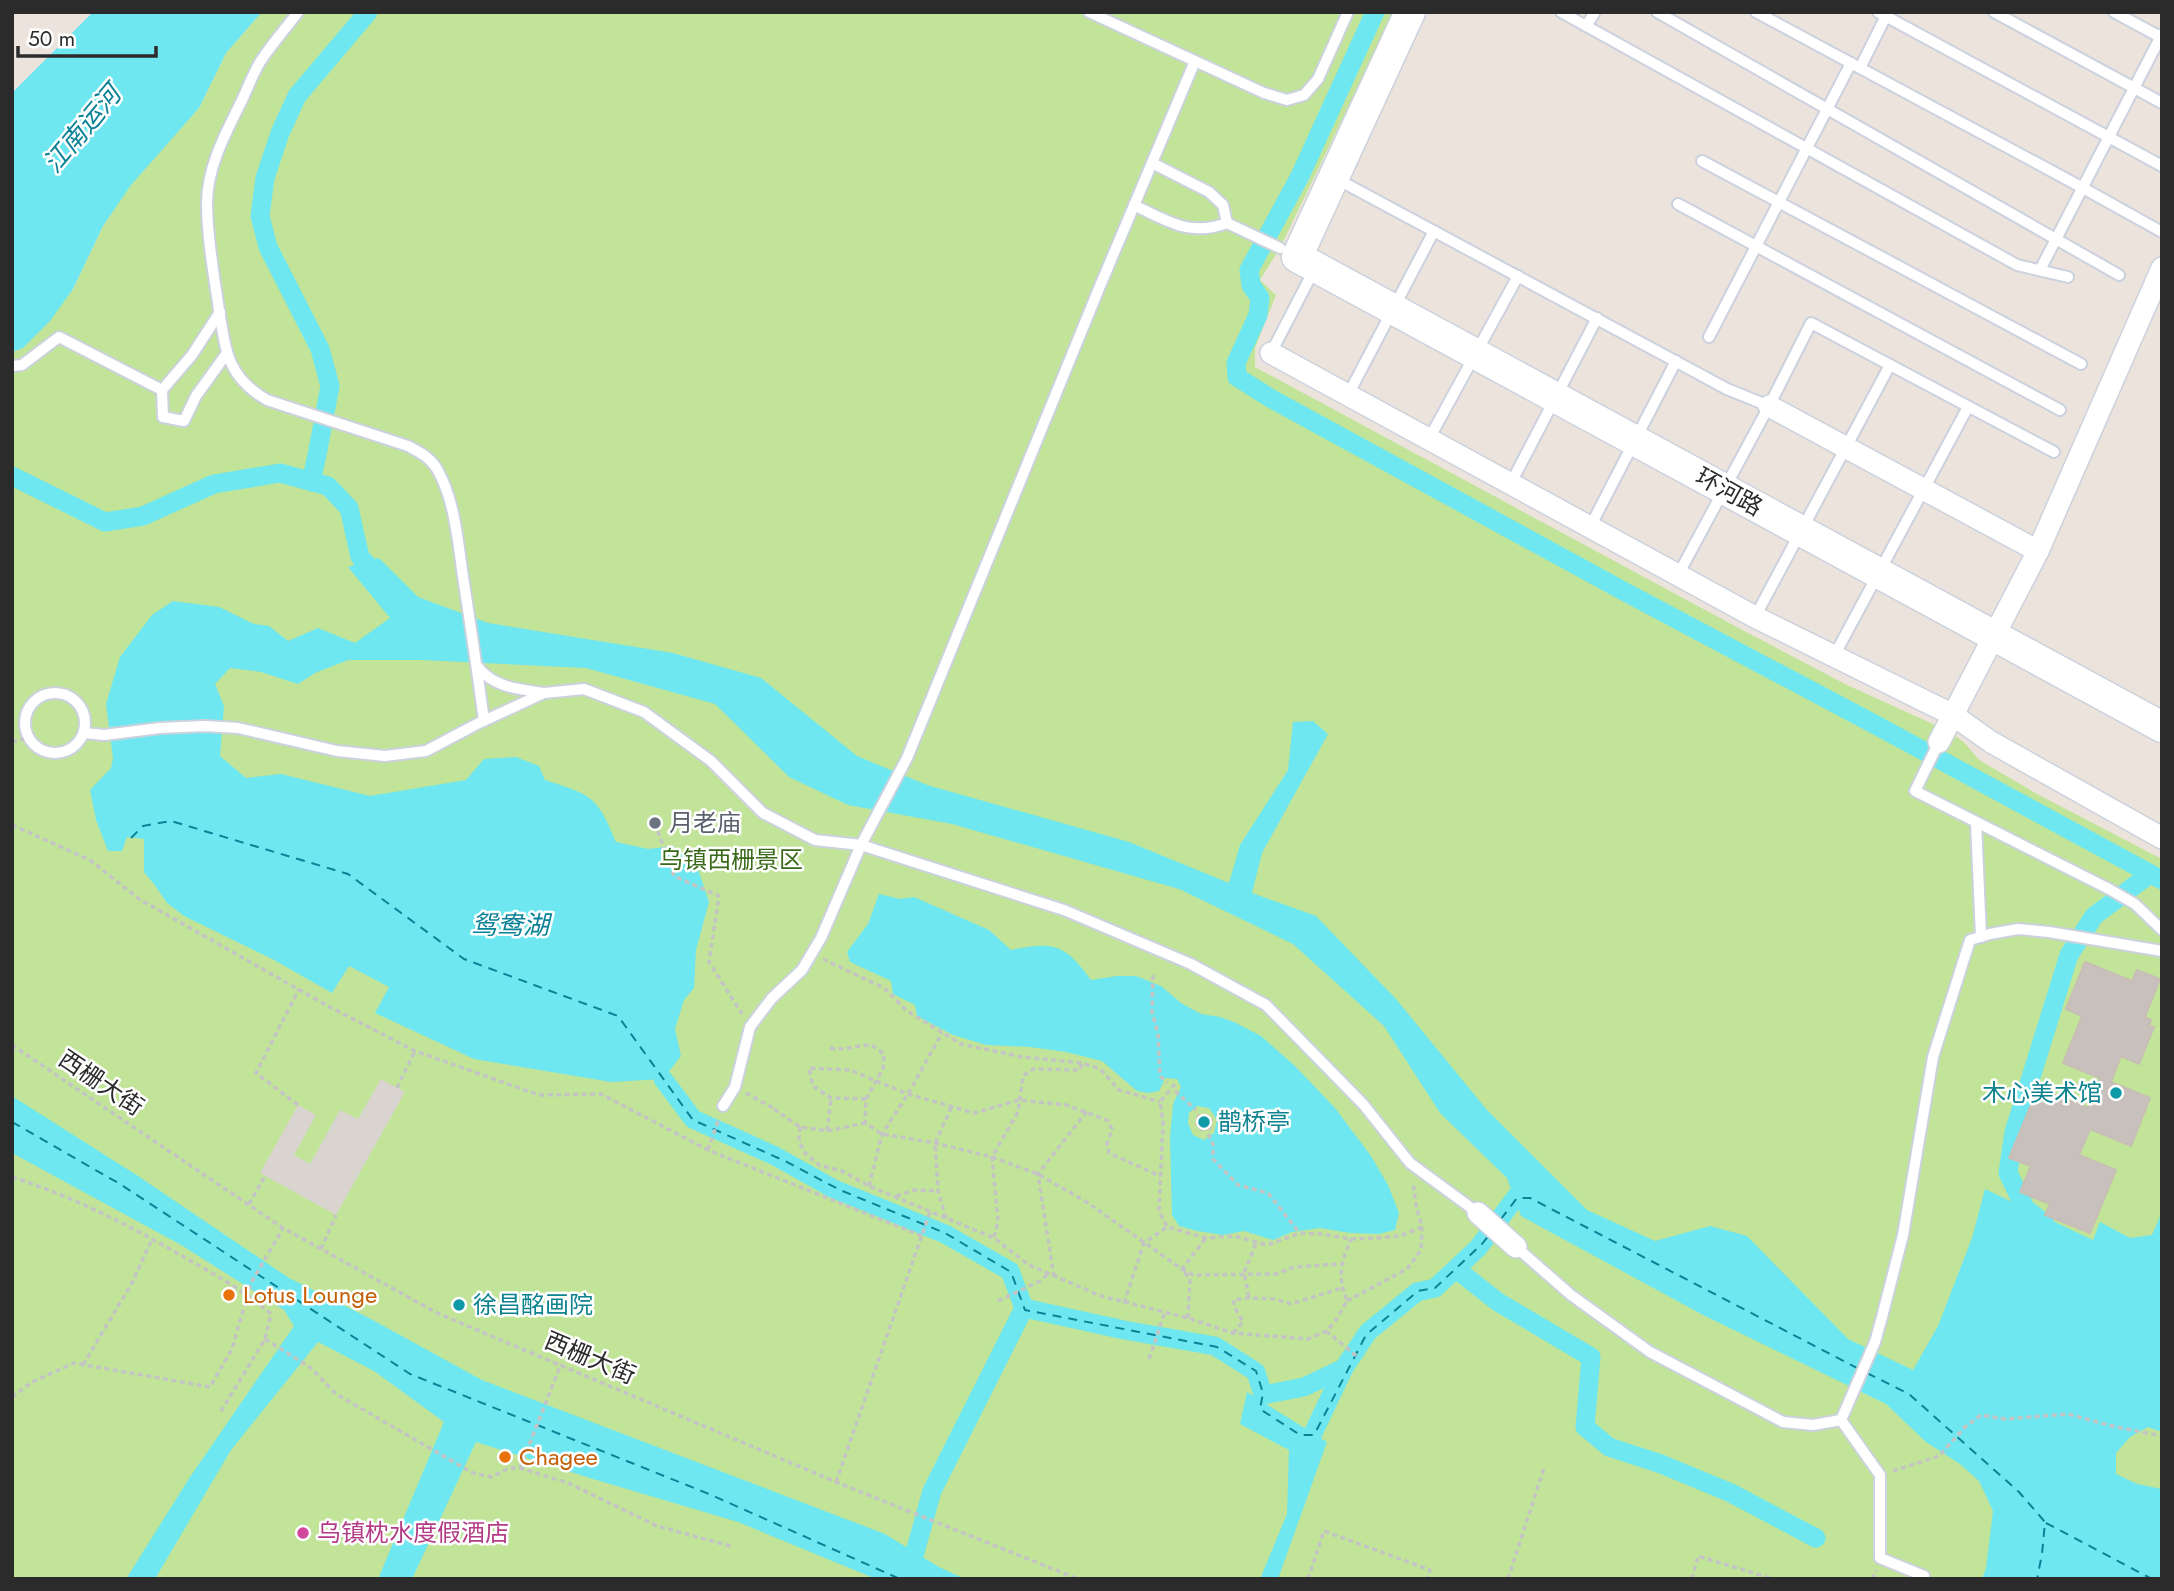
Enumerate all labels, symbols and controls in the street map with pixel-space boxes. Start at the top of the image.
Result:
scale bar [18,14,156,58]
text: 50 m [28,24,75,54]
water label: 江南运河 [34,73,133,181]
street label: 环河路 [1689,459,1769,524]
place label: 月老庙 [669,805,741,840]
marker: 月老庙 [647,815,663,831]
park label: 乌镇西栅景区 [659,842,803,877]
water label: 鸳鸯湖 [471,906,553,944]
street label: 西栅大街 [52,1041,151,1124]
place label: 木心美术馆 [1982,1075,2102,1110]
marker: 木心美术馆 [2108,1085,2124,1101]
place label: 鹊桥亭 [1218,1104,1290,1139]
marker: 鹊桥亭 [1196,1114,1212,1130]
place label: Lotus Lounge [243,1277,377,1312]
marker: Lotus Lounge [221,1287,237,1303]
place label: 徐昌酩画院 [473,1287,593,1322]
marker: 徐昌酩画院 [451,1297,467,1313]
street label: 西栅大街 [539,1323,641,1392]
place label: Chagee [519,1439,598,1474]
marker: Chagee [497,1449,513,1465]
place label: 乌镇枕水度假酒店 [317,1515,509,1550]
marker: 乌镇枕水度假酒店 [295,1525,311,1541]

